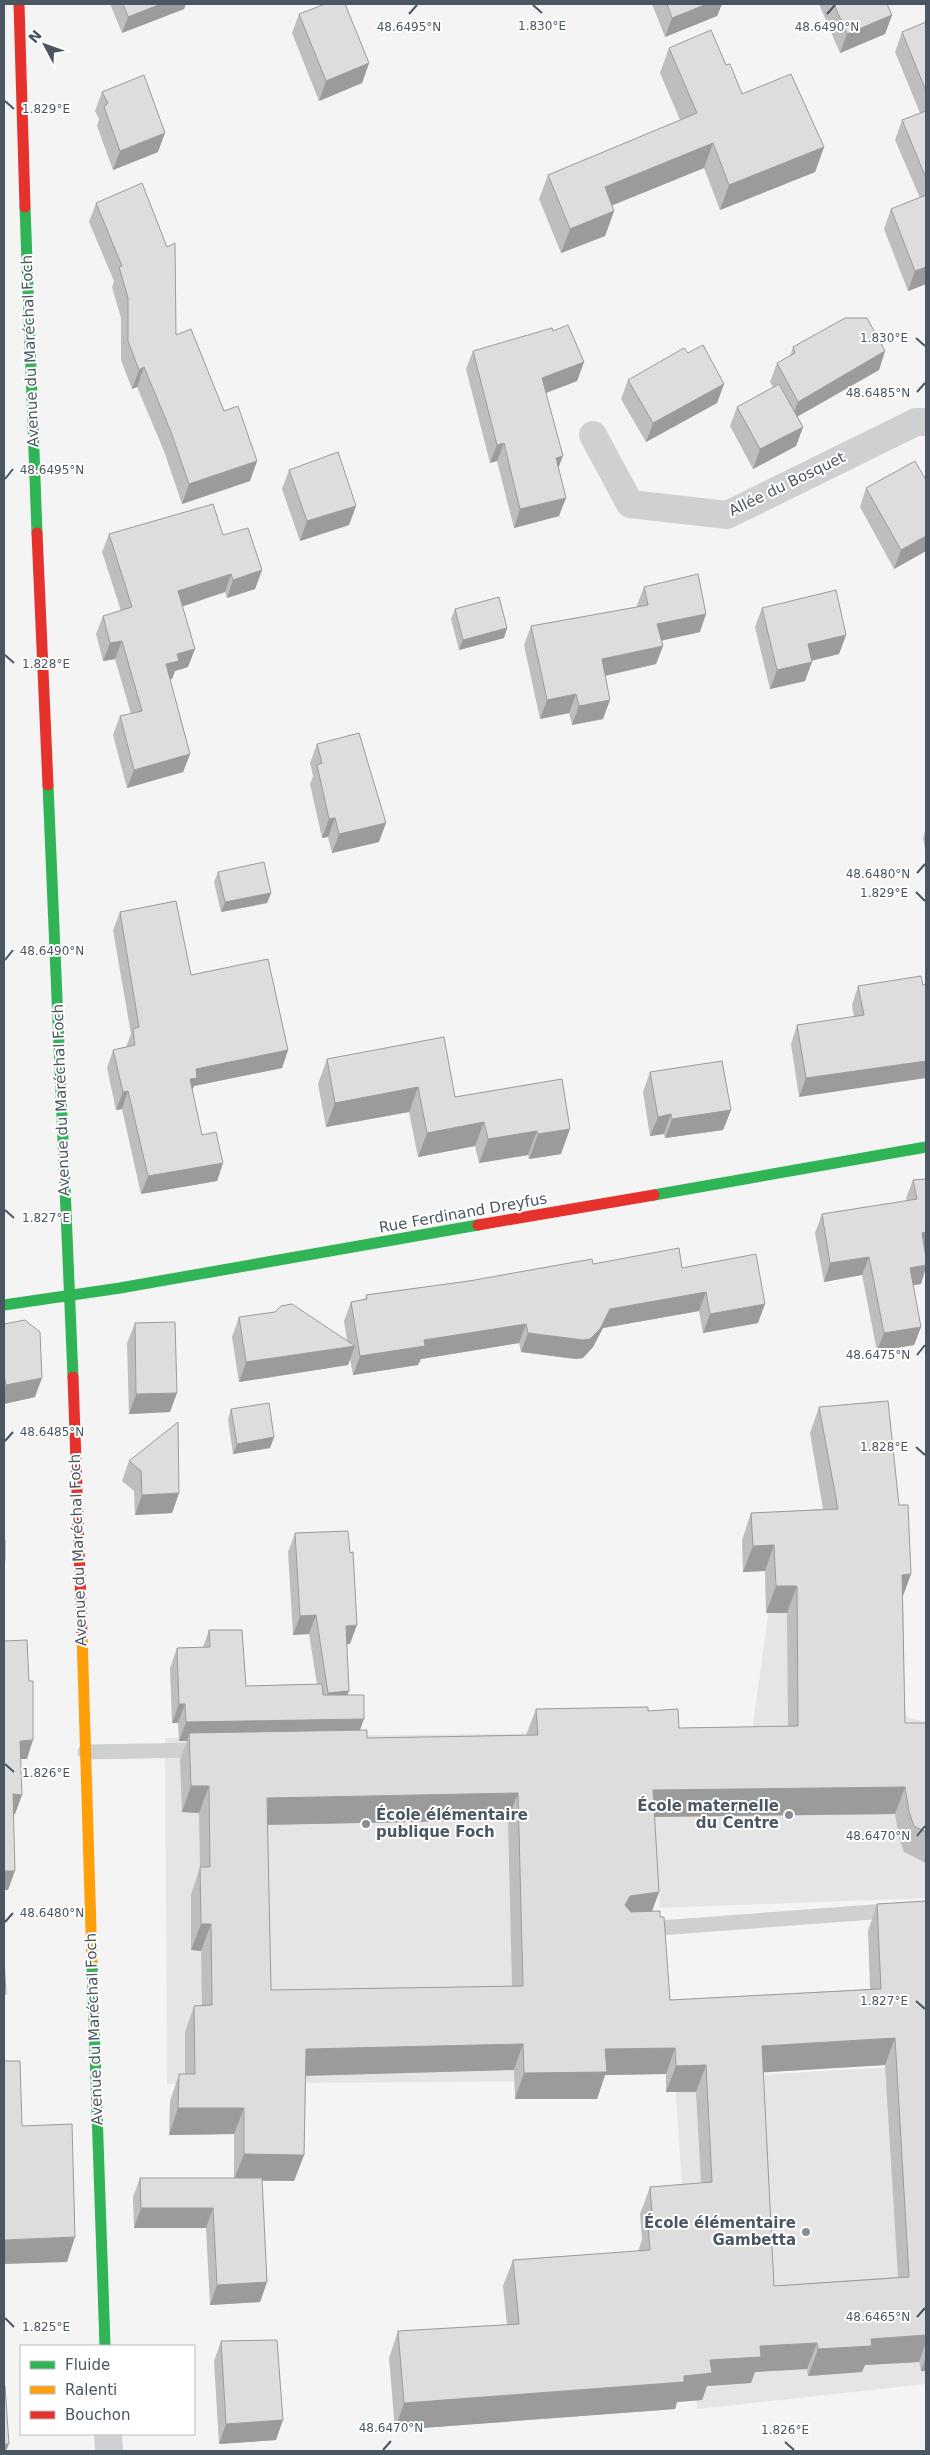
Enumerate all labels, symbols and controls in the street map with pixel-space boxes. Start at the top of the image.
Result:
text: 1.830°E [518,19,566,33]
north arrow [20,20,70,70]
text: 48.6495°N [377,20,441,34]
text: 48.6490°N [795,20,859,34]
text: N [25,27,45,46]
text: 1.829°E [22,102,70,116]
street label: Avenue du Maréchal Foch [18,255,42,447]
text: 1.830°E [860,331,908,345]
text: 48.6485°N [846,386,910,400]
street label: Allée du Bosquet [726,448,848,520]
text: 48.6495°N [20,463,84,477]
text: 1.828°E [22,657,70,671]
text: 48.6480°N [846,867,910,881]
text: 1.829°E [860,886,908,900]
text: 48.6490°N [20,944,84,958]
street label: Avenue du Maréchal Foch [49,1004,73,1196]
street label: Rue Ferdinand Dreyfus [377,1189,549,1237]
text: 1.827°E [22,1211,70,1225]
text: 48.6475°N [846,1348,910,1362]
text: 48.6485°N [20,1425,84,1439]
text: 1.828°E [860,1440,908,1454]
street label: Avenue du Maréchal Foch [66,1454,90,1646]
text: 1.826°E [22,1766,70,1780]
place label: École maternelle du Centre [637,1796,779,1832]
place label: École élémentaire publique Foch [376,1805,528,1841]
marker: École maternelle du Centre [783,1809,795,1821]
marker: École élémentaire publique Foch [360,1818,372,1830]
text: 48.6470°N [846,1829,910,1843]
text: 48.6480°N [20,1906,84,1920]
street label: Avenue du Maréchal Foch [82,1933,106,2125]
text: 1.827°E [860,1994,908,2008]
place label: École élémentaire Gambetta [644,2213,796,2249]
marker: École élémentaire Gambetta [800,2226,812,2238]
text: 48.6465°N [846,2310,910,2324]
text: 1.825°E [22,2320,70,2334]
legend [20,2345,195,2435]
text: Fluide [65,2356,110,2374]
text: Ralenti [65,2381,117,2399]
text: Bouchon [65,2406,130,2424]
text: 48.6470°N [359,2421,423,2435]
text: 1.826°E [761,2423,809,2437]

